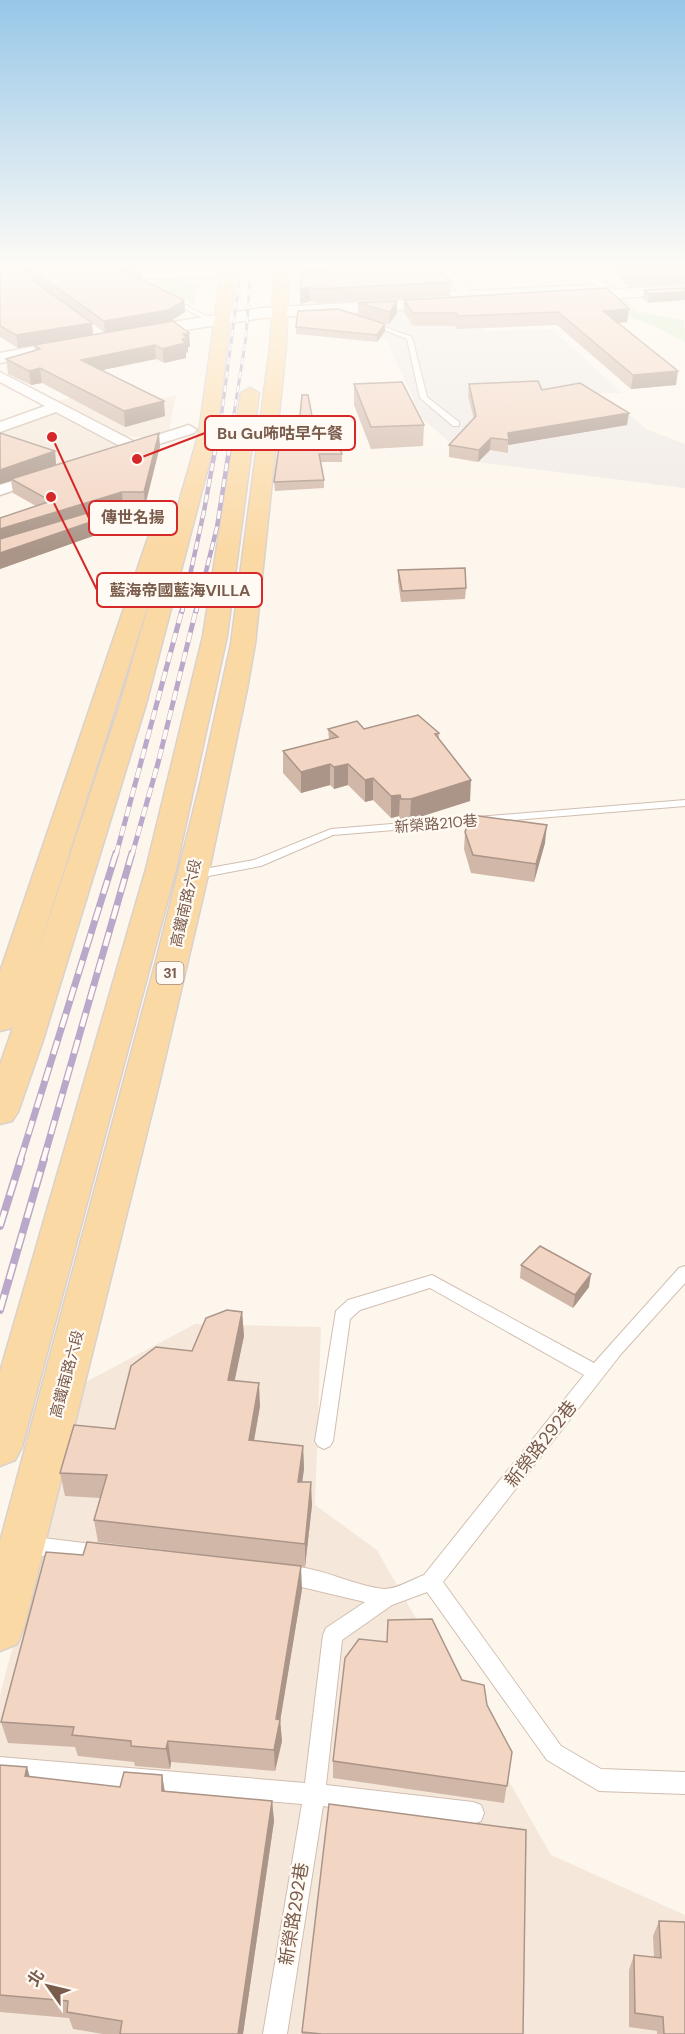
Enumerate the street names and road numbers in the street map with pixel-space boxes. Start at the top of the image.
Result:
street label: 新榮路210巷 [393,810,479,838]
street label: 高鐵南路六段 [166,857,206,949]
road number: 31 [156,962,184,984]
street label: 高鐵南路六段 [46,1328,88,1420]
street label: 新榮路292巷 [500,1396,582,1492]
street label: 新榮路292巷 [274,1861,314,1967]

